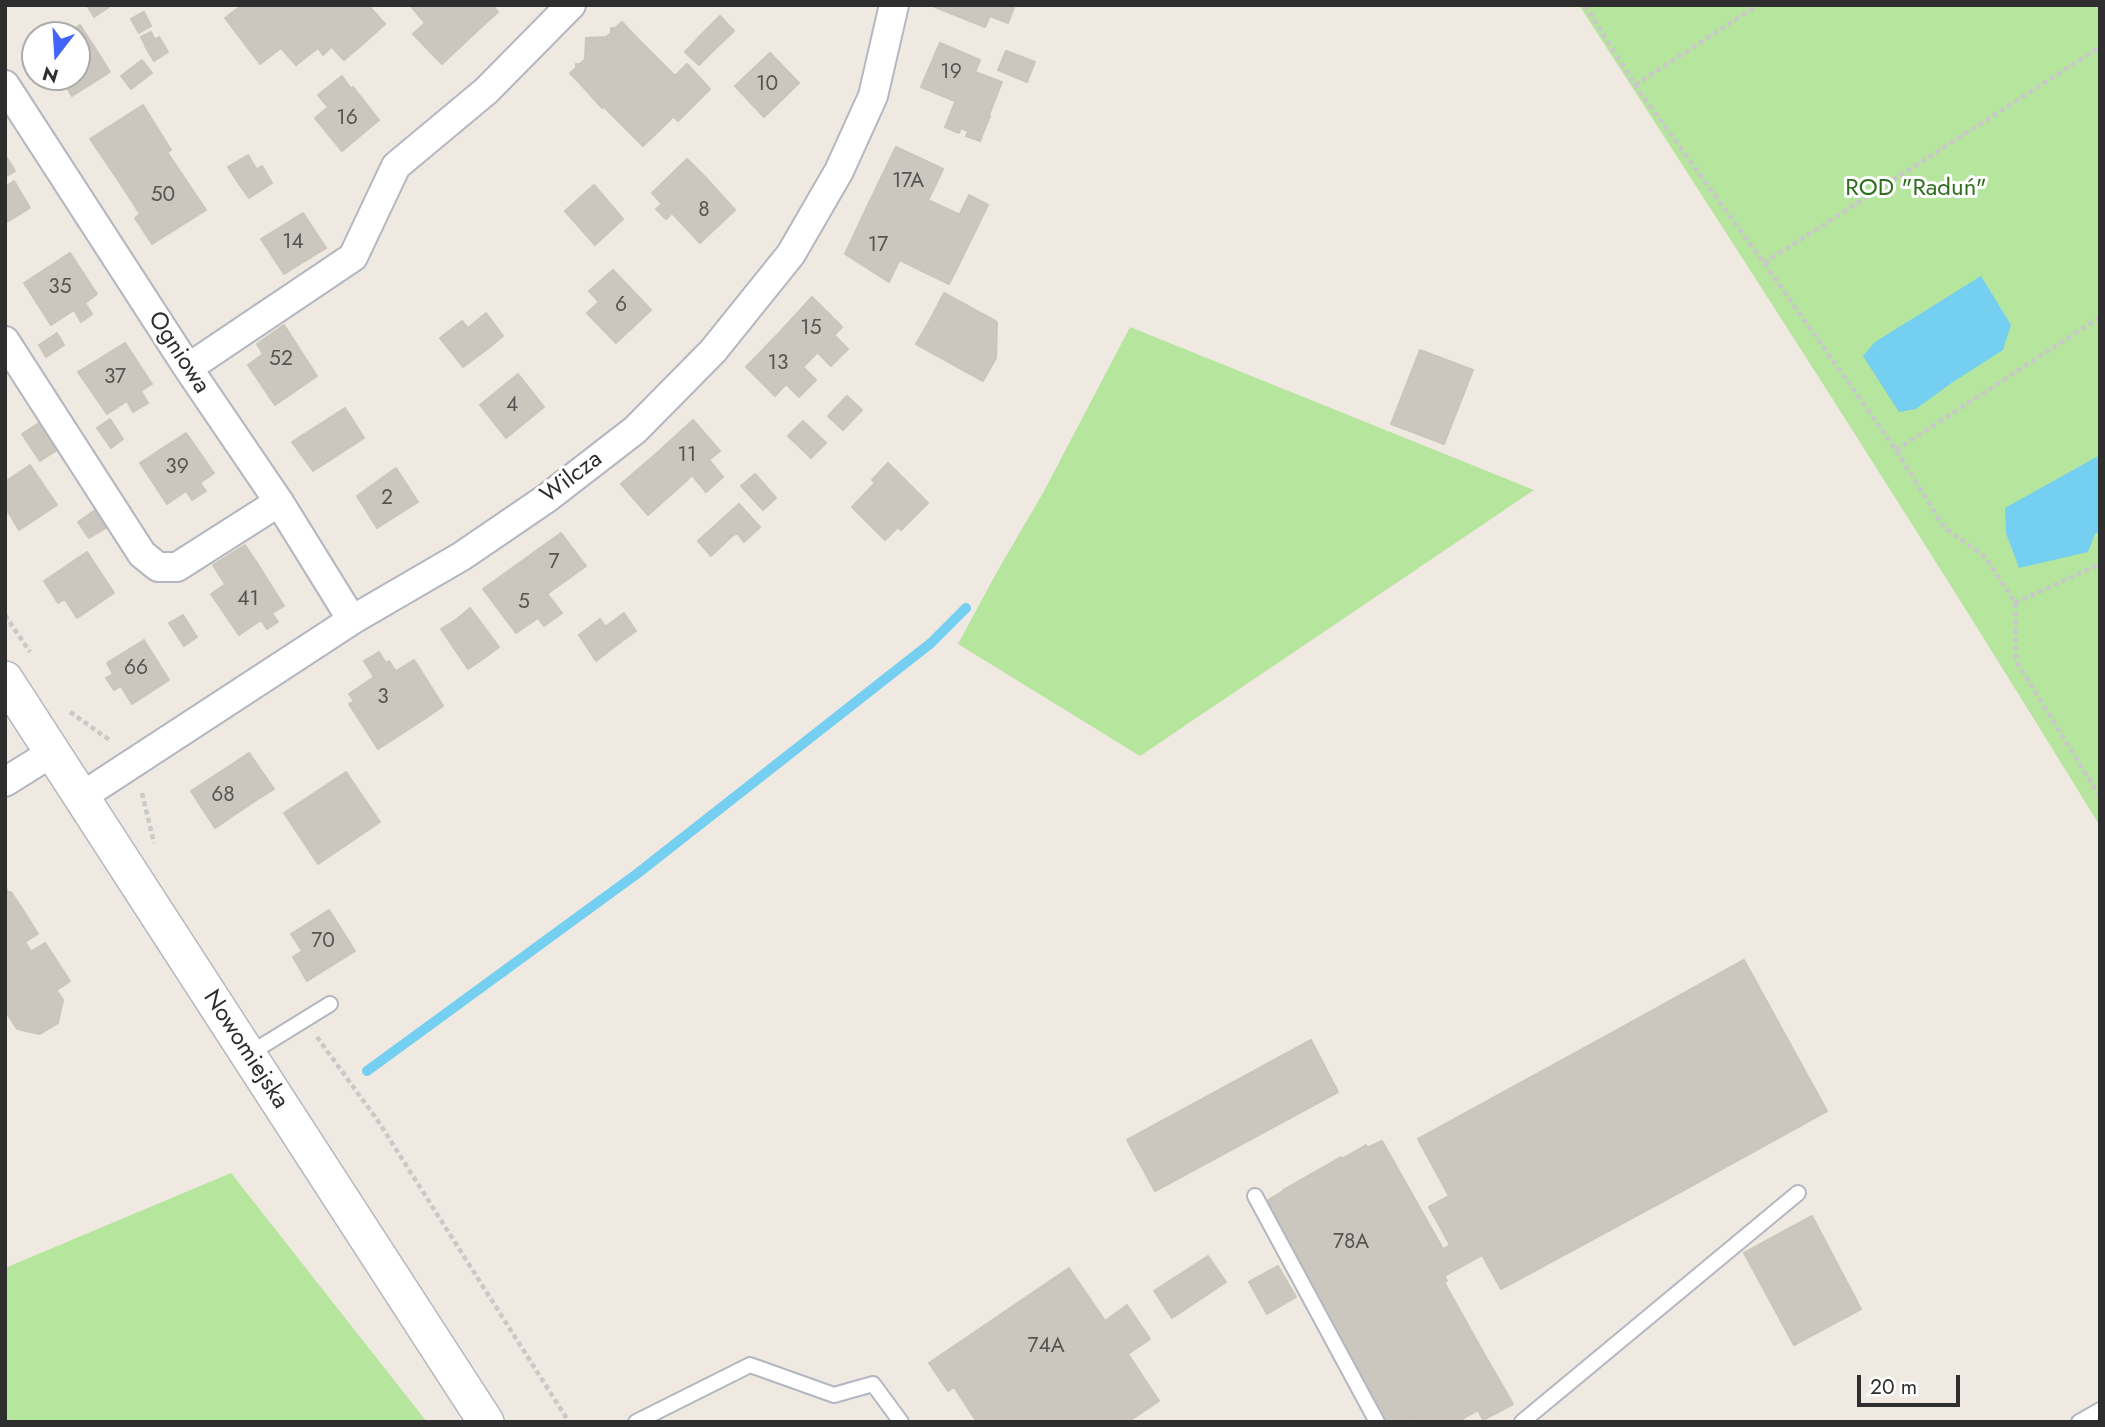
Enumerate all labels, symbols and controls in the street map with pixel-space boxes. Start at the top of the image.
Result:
north arrow [21,21,91,91]
text: N [39,60,61,90]
house number: 19 [940,60,962,86]
house number: 10 [756,72,778,98]
house number: 16 [336,106,358,132]
house number: 17A [892,169,924,195]
park label: ROD "Raduń" [1845,175,1987,203]
house number: 50 [151,183,175,209]
house number: 8 [698,198,710,224]
house number: 14 [282,230,304,256]
house number: 17 [868,233,888,259]
house number: 35 [48,275,72,301]
house number: 6 [615,293,627,319]
street label: Ogniowa [141,307,215,399]
house number: 15 [800,316,822,342]
house number: 52 [269,347,293,373]
house number: 13 [768,351,788,377]
house number: 37 [104,365,126,391]
house number: 4 [506,393,518,419]
house number: 11 [678,443,696,469]
street label: Wilcza [536,446,608,510]
house number: 39 [165,455,189,481]
house number: 2 [381,486,393,512]
house number: 7 [548,550,560,576]
house number: 41 [237,587,259,613]
house number: 5 [518,590,530,616]
house number: 66 [124,656,148,682]
house number: 3 [377,685,389,711]
house number: 68 [211,783,235,809]
house number: 70 [311,929,335,955]
street label: Nowomiejska [196,985,294,1115]
house number: 78A [1333,1230,1369,1256]
house number: 74A [1027,1334,1065,1360]
scale bar [1860,1360,1963,1404]
text: 20 m [1870,1372,1917,1402]

